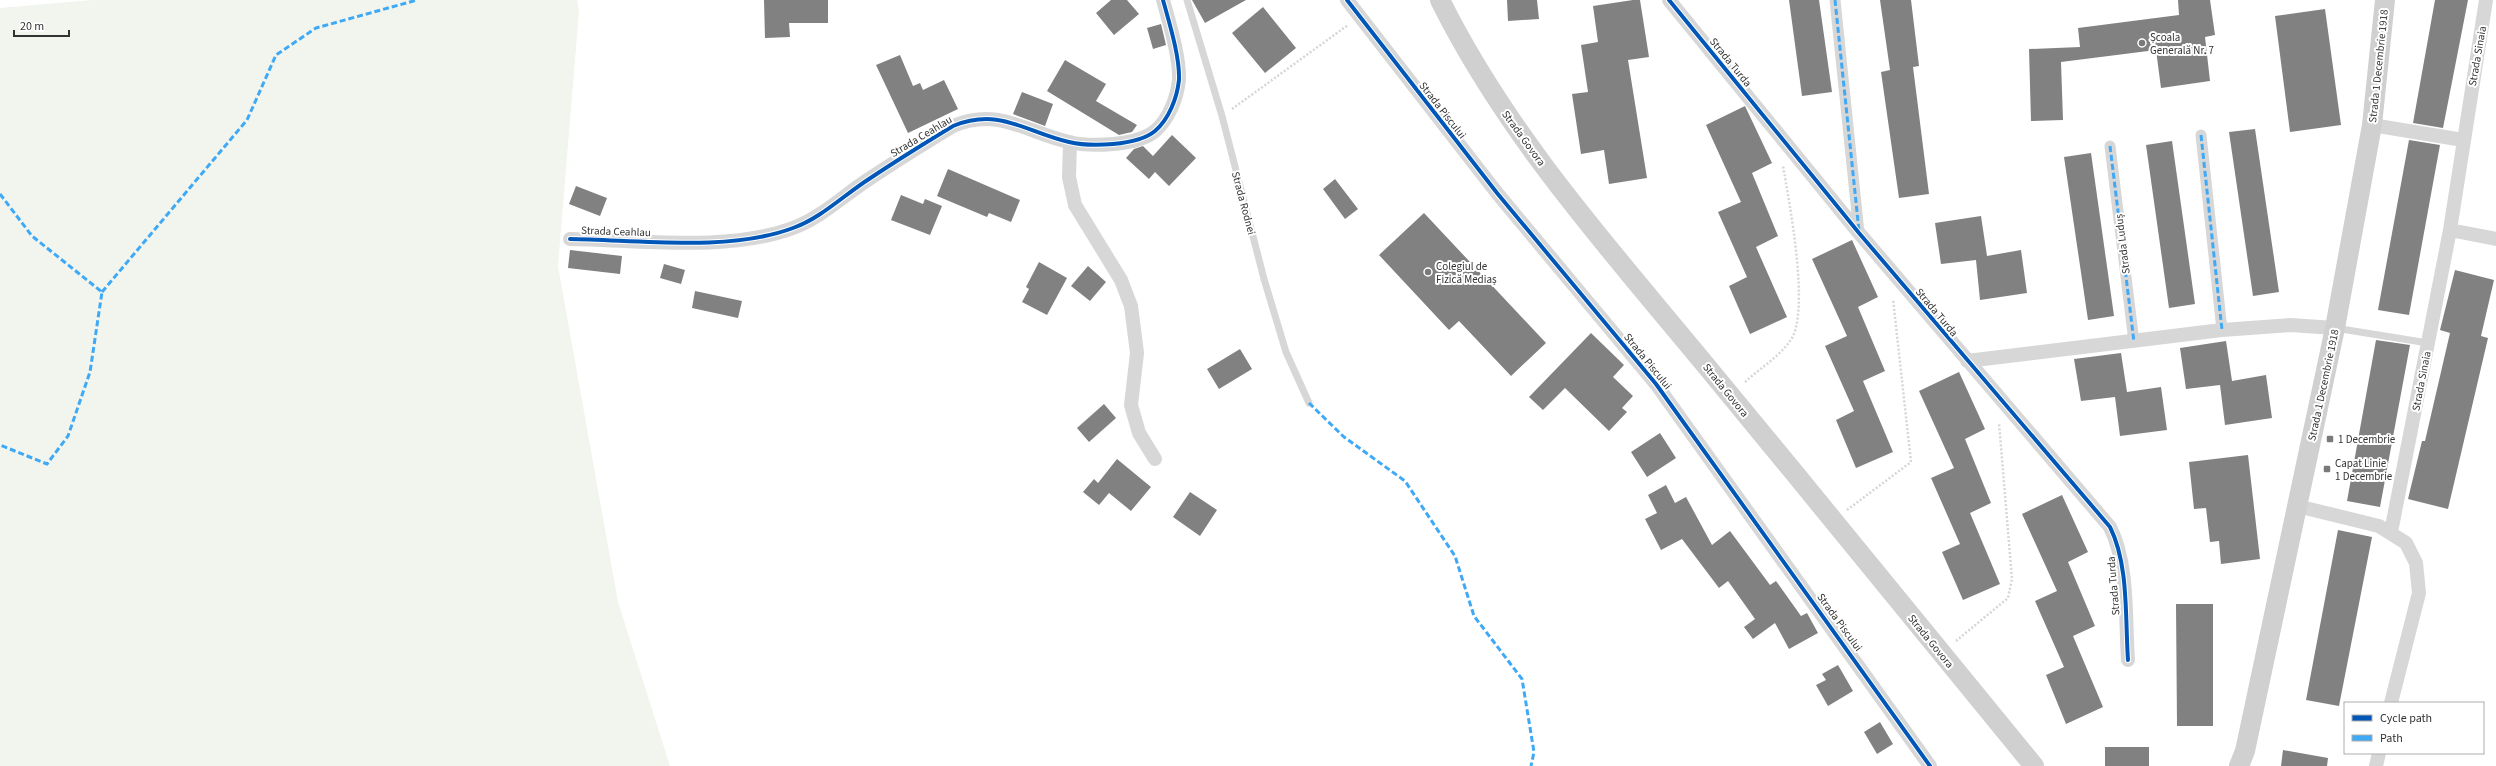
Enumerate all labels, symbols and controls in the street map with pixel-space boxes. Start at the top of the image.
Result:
street label: Strada 1 Decembrie 1918 [2365,8,2392,123]
scale bar [14,12,69,38]
text: 20 m [20,18,44,35]
street label: Strada Sinaia [2465,25,2490,87]
place label: Școala Generală Nr. 7 [2150,30,2214,58]
street label: Strada Turda [1706,35,1755,90]
marker: Școala Generală Nr. 7 [2137,38,2147,48]
street label: Strada Piscului [1416,79,1470,142]
street label: Strada Govora [1498,108,1549,169]
street label: Strada Ceahlau [888,112,955,161]
street label: Strada Rodnei [1228,170,1259,236]
street label: Strada Luduș [2111,213,2134,275]
street label: Strada Ceahlau [581,223,651,240]
place label: Colegiul de Fizică Mediaș [1436,259,1497,287]
marker: Colegiul de Fizică Mediaș [1423,267,1433,277]
street label: Strada Turda [1912,285,1961,340]
street label: Strada 1 Decembrie 1918 [2304,327,2343,442]
street label: Strada Piscului [1620,330,1675,393]
street label: Strada Sinaia [2408,350,2435,412]
street label: Strada Govora [1699,360,1752,420]
place label: 1 Decembrie [2338,432,2396,447]
marker: 1 Decembrie [2325,434,2335,444]
place label: Capat Linie 1 Decembrie [2335,456,2393,484]
marker: Capat Linie 1 Decembrie [2322,464,2332,474]
street label: Strada Turda [2103,556,2124,616]
street label: Strada Piscului [1813,590,1866,654]
street label: Strada Govora [1904,611,1957,671]
legend [2344,702,2484,754]
text: Cycle path [2380,710,2432,727]
text: Path [2380,730,2403,747]

